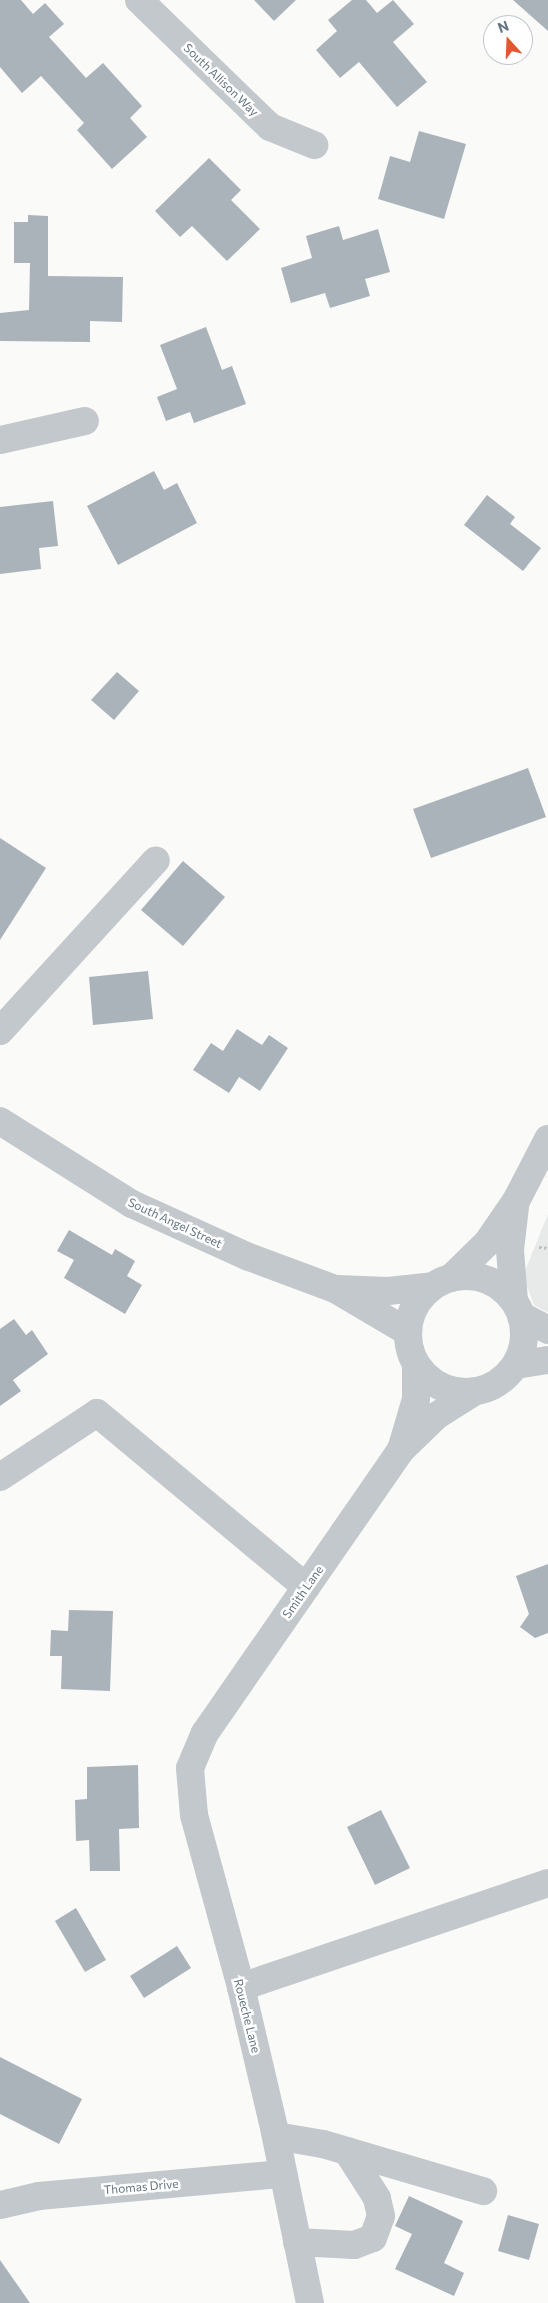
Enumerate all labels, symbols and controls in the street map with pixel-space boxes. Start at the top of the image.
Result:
north arrow [483,15,533,65]
text: N [495,17,511,36]
street label: South Allison Way [181,41,261,119]
street label: South Angel Street [126,1195,224,1251]
street label: Smith Lane [280,1563,326,1621]
street label: Roueche Lane [231,1978,263,2054]
street label: Thomas Drive [103,2177,179,2197]

